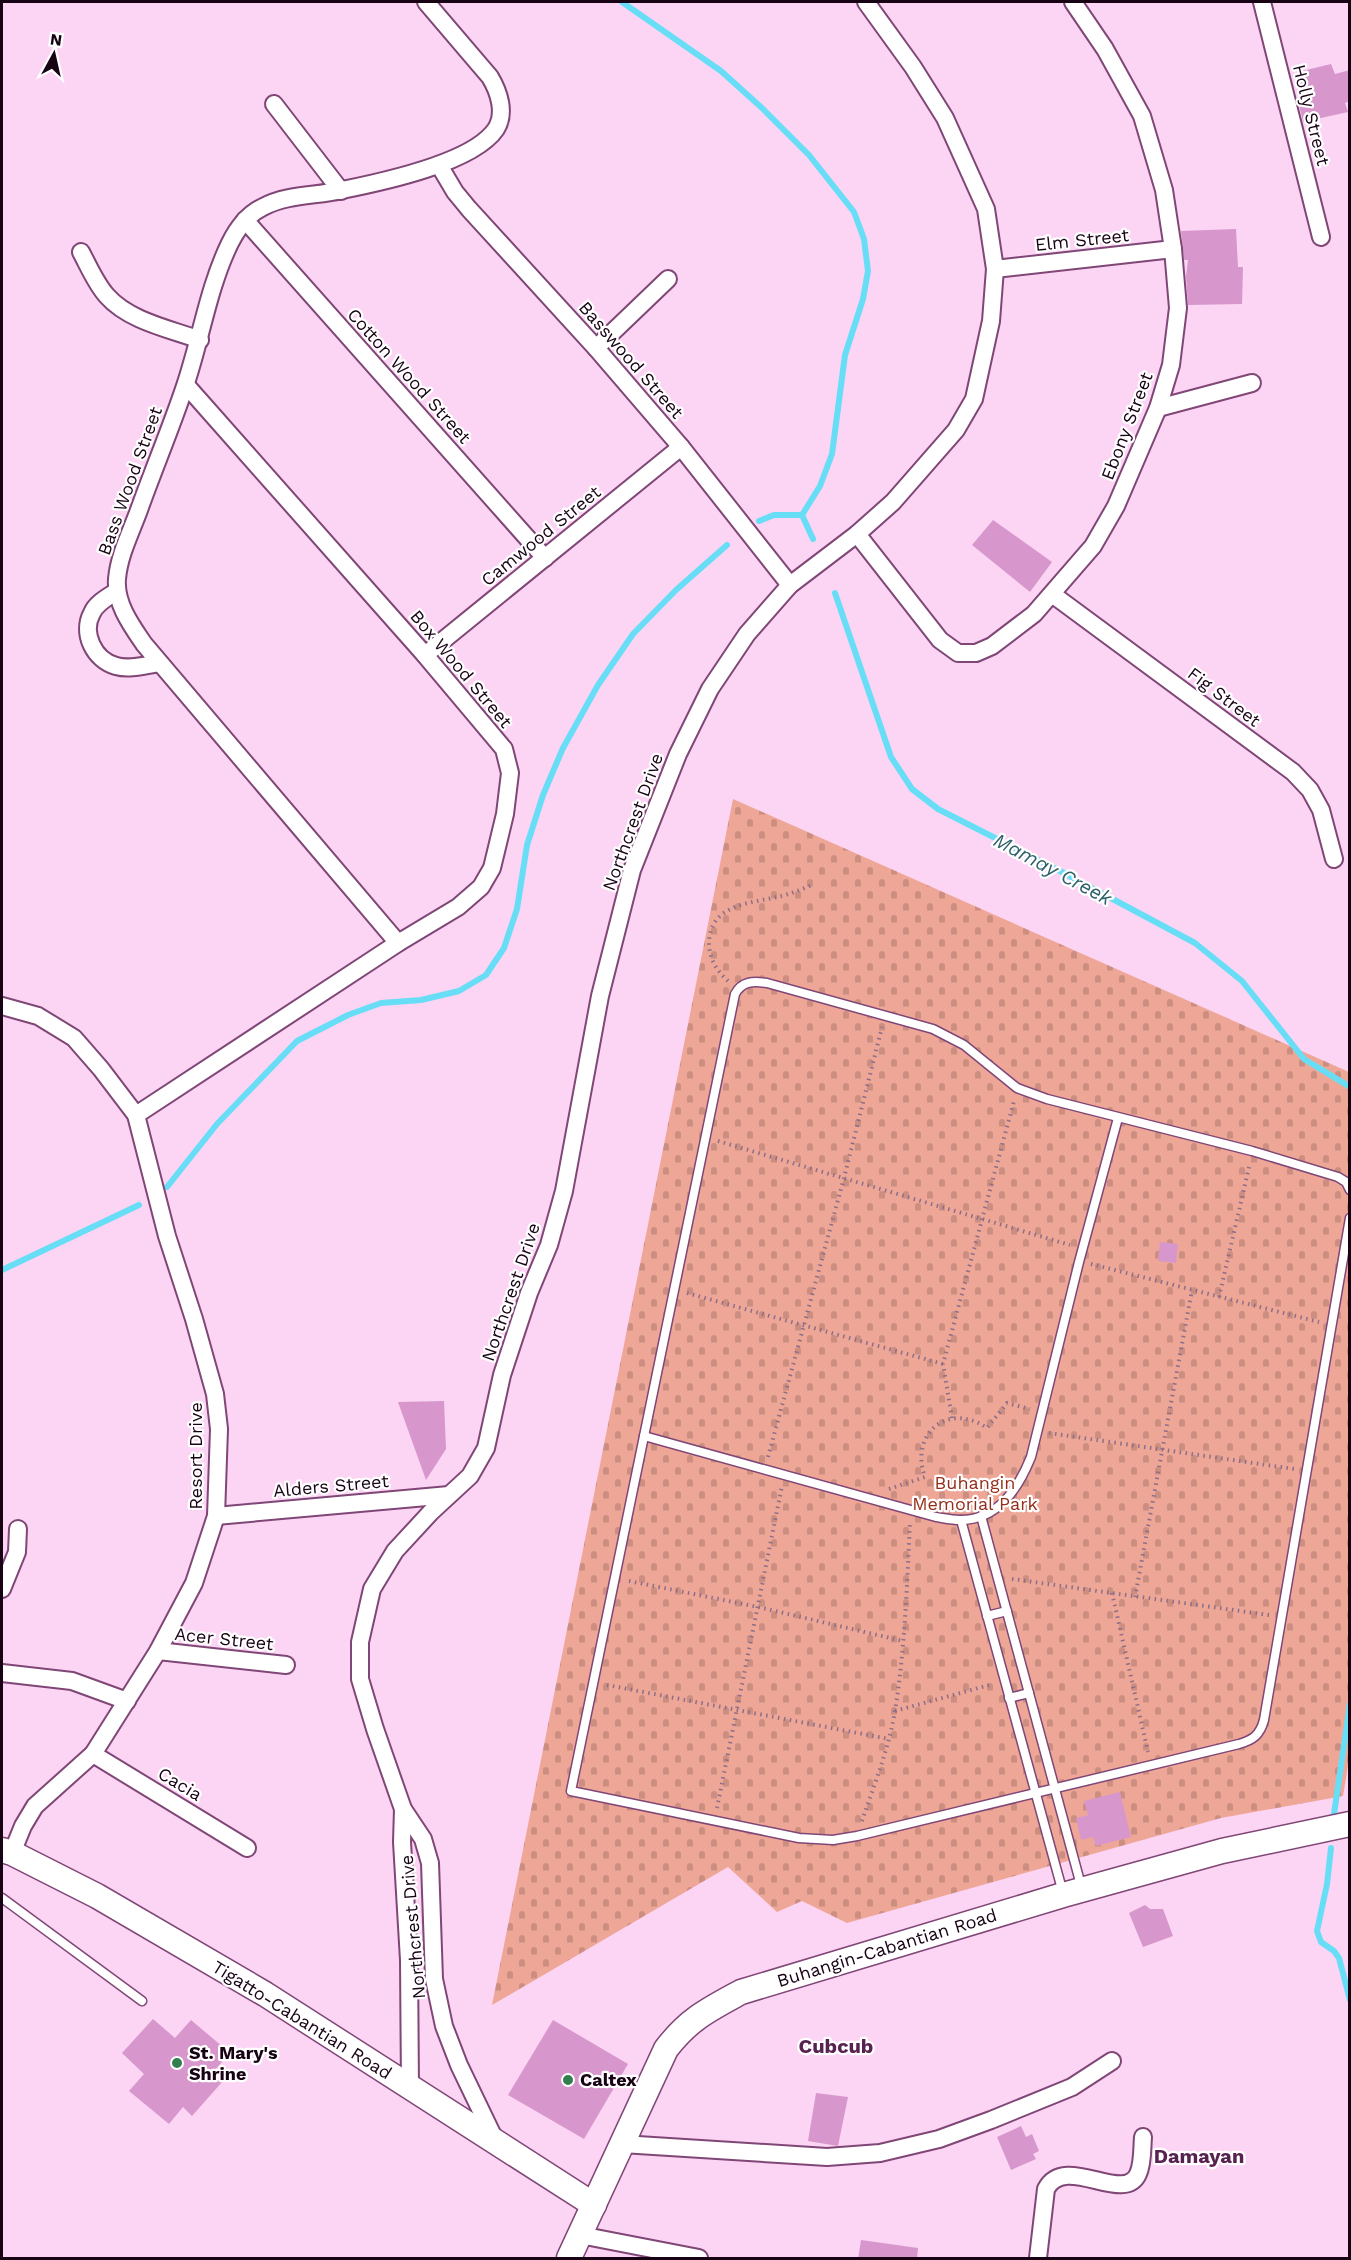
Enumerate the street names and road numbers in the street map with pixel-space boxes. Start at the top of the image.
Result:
street label: Holly Street [1289,62,1334,168]
street label: Elm Street [1034,224,1130,255]
street label: Basswood Street [575,297,688,423]
street label: Cotton Wood Street [343,304,476,448]
street label: Ebony Street [1096,369,1157,483]
street label: Bass Wood Street [93,403,166,558]
street label: Camwood Street [477,481,605,590]
street label: Box Wood Street [406,606,517,732]
street label: Fig Street [1184,662,1265,731]
street label: Northcrest Drive [598,750,667,893]
street label: Northcrest Drive [477,1220,544,1364]
street label: Resort Drive [185,1402,206,1510]
street label: Alders Street [272,1470,390,1501]
street label: Acer Street [174,1623,275,1654]
street label: Cacia [154,1762,206,1805]
street label: Northcrest Drive [396,1854,429,2000]
street label: Buhangin-Cabantian Road [774,1904,999,1991]
street label: Tigatto-Cabantian Road [209,1956,396,2083]

